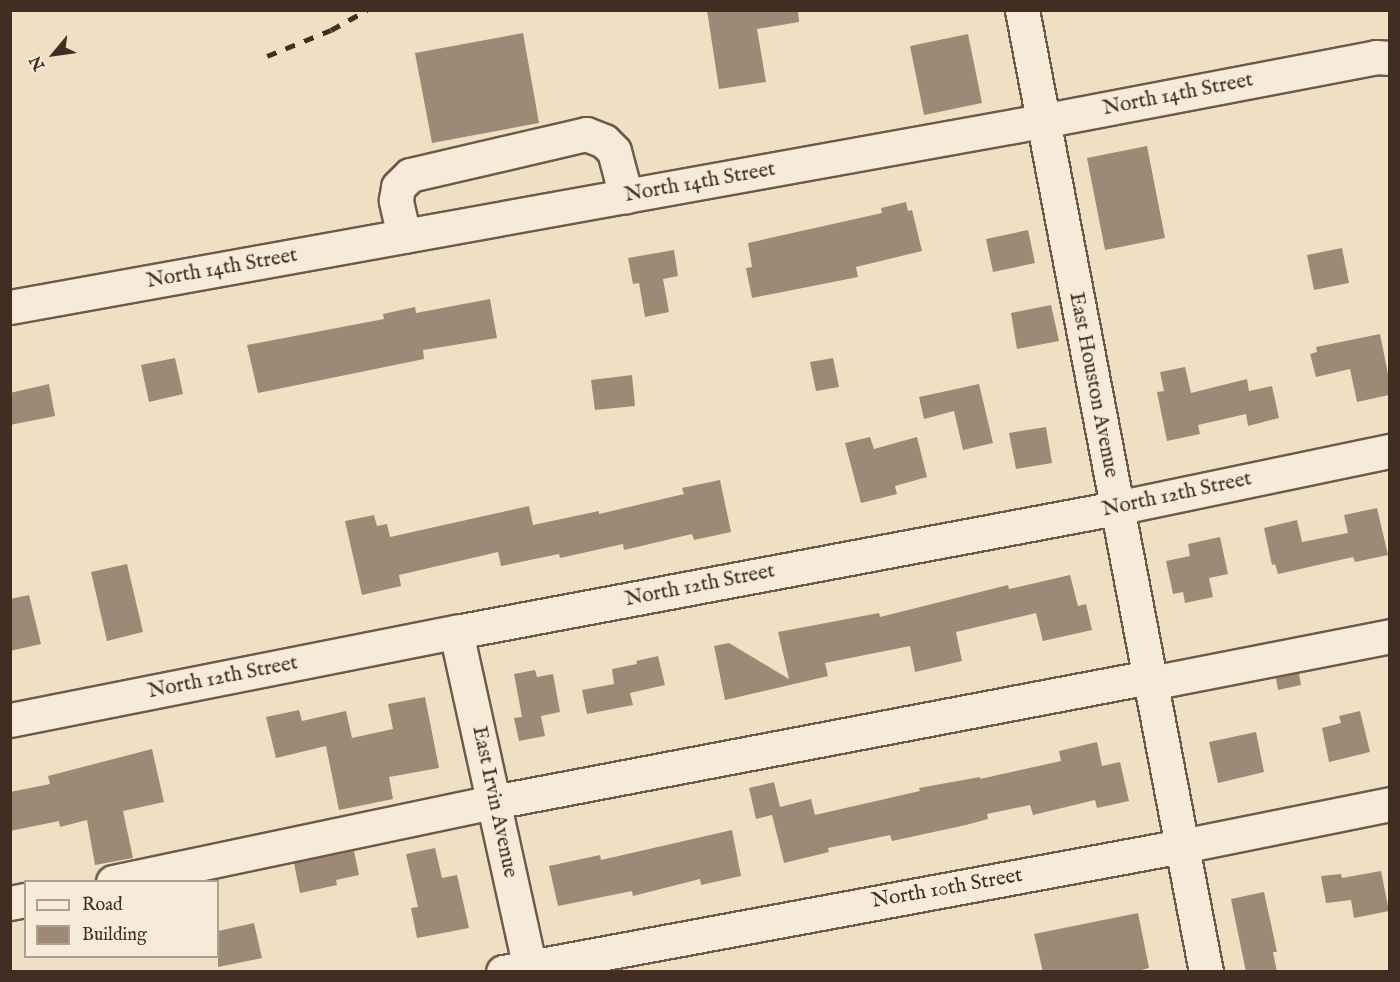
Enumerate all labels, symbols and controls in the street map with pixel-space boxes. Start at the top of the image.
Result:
north arrow [24,24,84,84]
text: N [26,52,50,74]
street label: North 14th Street [1101,68,1255,122]
street label: North 14th Street [623,157,777,209]
street label: North 14th Street [145,243,299,295]
street label: East Houston Avenue [1063,290,1123,480]
street label: North 12th Street [1100,467,1254,523]
street label: North 12th Street [623,559,777,613]
street label: North 12th Street [146,651,300,705]
street label: East Irvin Avenue [466,724,522,880]
street label: North 10th Street [870,863,1024,915]
legend [24,880,219,958]
text: Road [82,894,123,917]
text: Building [82,924,147,947]

